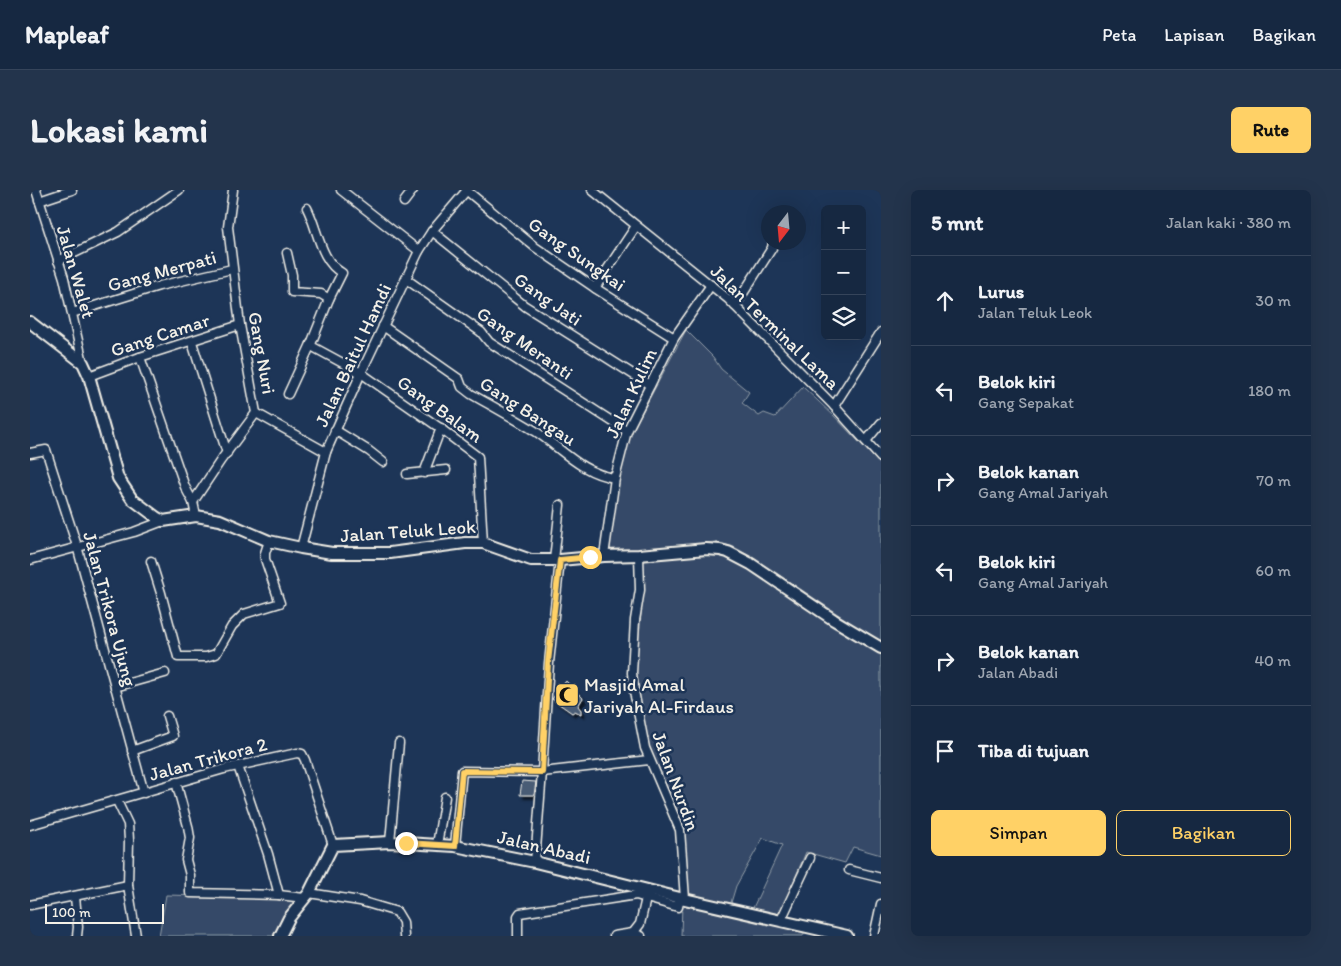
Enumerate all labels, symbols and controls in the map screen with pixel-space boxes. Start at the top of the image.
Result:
text: Mapleaf [25,20,109,49]
text: Peta [1102,24,1136,46]
text: Lapisan [1164,24,1224,46]
text: Bagikan [1252,24,1316,46]
button: Rute [1231,107,1311,153]
text: Lokasi kami [30,109,208,151]
north arrow [761,205,806,250]
map controls [821,205,866,340]
button: + [821,205,866,250]
text: 5 mnt [931,210,984,235]
street label: Gang Sungkai [524,212,630,296]
text: Jalan kaki · 380 m [1166,213,1291,232]
street label: Jalan Walet [52,223,100,321]
street label: Gang Merpati [105,245,219,297]
button: − [821,250,866,295]
street label: Jalan Terminal Lama [706,259,844,395]
street label: Gang Jati [510,267,586,331]
street label: Jalan Baitul Hamdi [310,280,396,430]
text: Lurus [978,280,1024,303]
icon: ahead [931,287,959,315]
text: 30 m [1255,291,1291,310]
button: layers [821,295,866,340]
street label: Gang Meranti [472,301,578,385]
text: Jalan Teluk Leok [978,303,1092,322]
street label: Gang Camar [108,308,213,362]
street label: Gang Nuri [243,310,281,396]
street label: Jalan Kulim [600,344,662,442]
street label: Gang Balam [393,370,487,448]
text: Belok kiri [978,370,1055,393]
street label: Gang Bangau [476,371,581,451]
icon: left [931,377,959,405]
text: 180 m [1248,381,1291,400]
text: Gang Sepakat [978,393,1074,412]
text: Belok kanan [978,460,1079,483]
icon: right [931,467,959,495]
text: 70 m [1256,471,1291,490]
text: Gang Amal Jariyah [978,483,1108,502]
street label: Jalan Teluk Leok [340,515,477,547]
street label: Jalan Trikora Ujung [78,529,142,689]
route start [579,546,602,569]
text: Belok kiri [978,550,1055,573]
icon: left [931,557,959,585]
text: 60 m [1256,561,1291,580]
text: Gang Amal Jariyah [978,573,1108,592]
text: Belok kanan [978,640,1079,663]
icon: right [931,647,959,675]
text: 40 m [1254,651,1291,670]
text: Jalan Abadi [978,663,1058,682]
place label: Masjid Amal Jariyah Al-Firdaus [584,673,734,718]
mosque icon: Masjid Amal Jariyah Al-Firdaus [554,682,580,708]
street label: Jalan Nurdin [647,728,705,834]
street label: Jalan Trikora 2 [147,732,269,786]
icon: arrive [931,737,959,765]
text: Tiba di tujuan [978,739,1089,762]
button: Simpan [931,810,1106,856]
button: Bagikan [1116,810,1291,856]
street label: Jalan Abadi [495,825,593,869]
route end [395,832,418,855]
scale bar [45,901,164,924]
text: 100 m [52,904,91,921]

